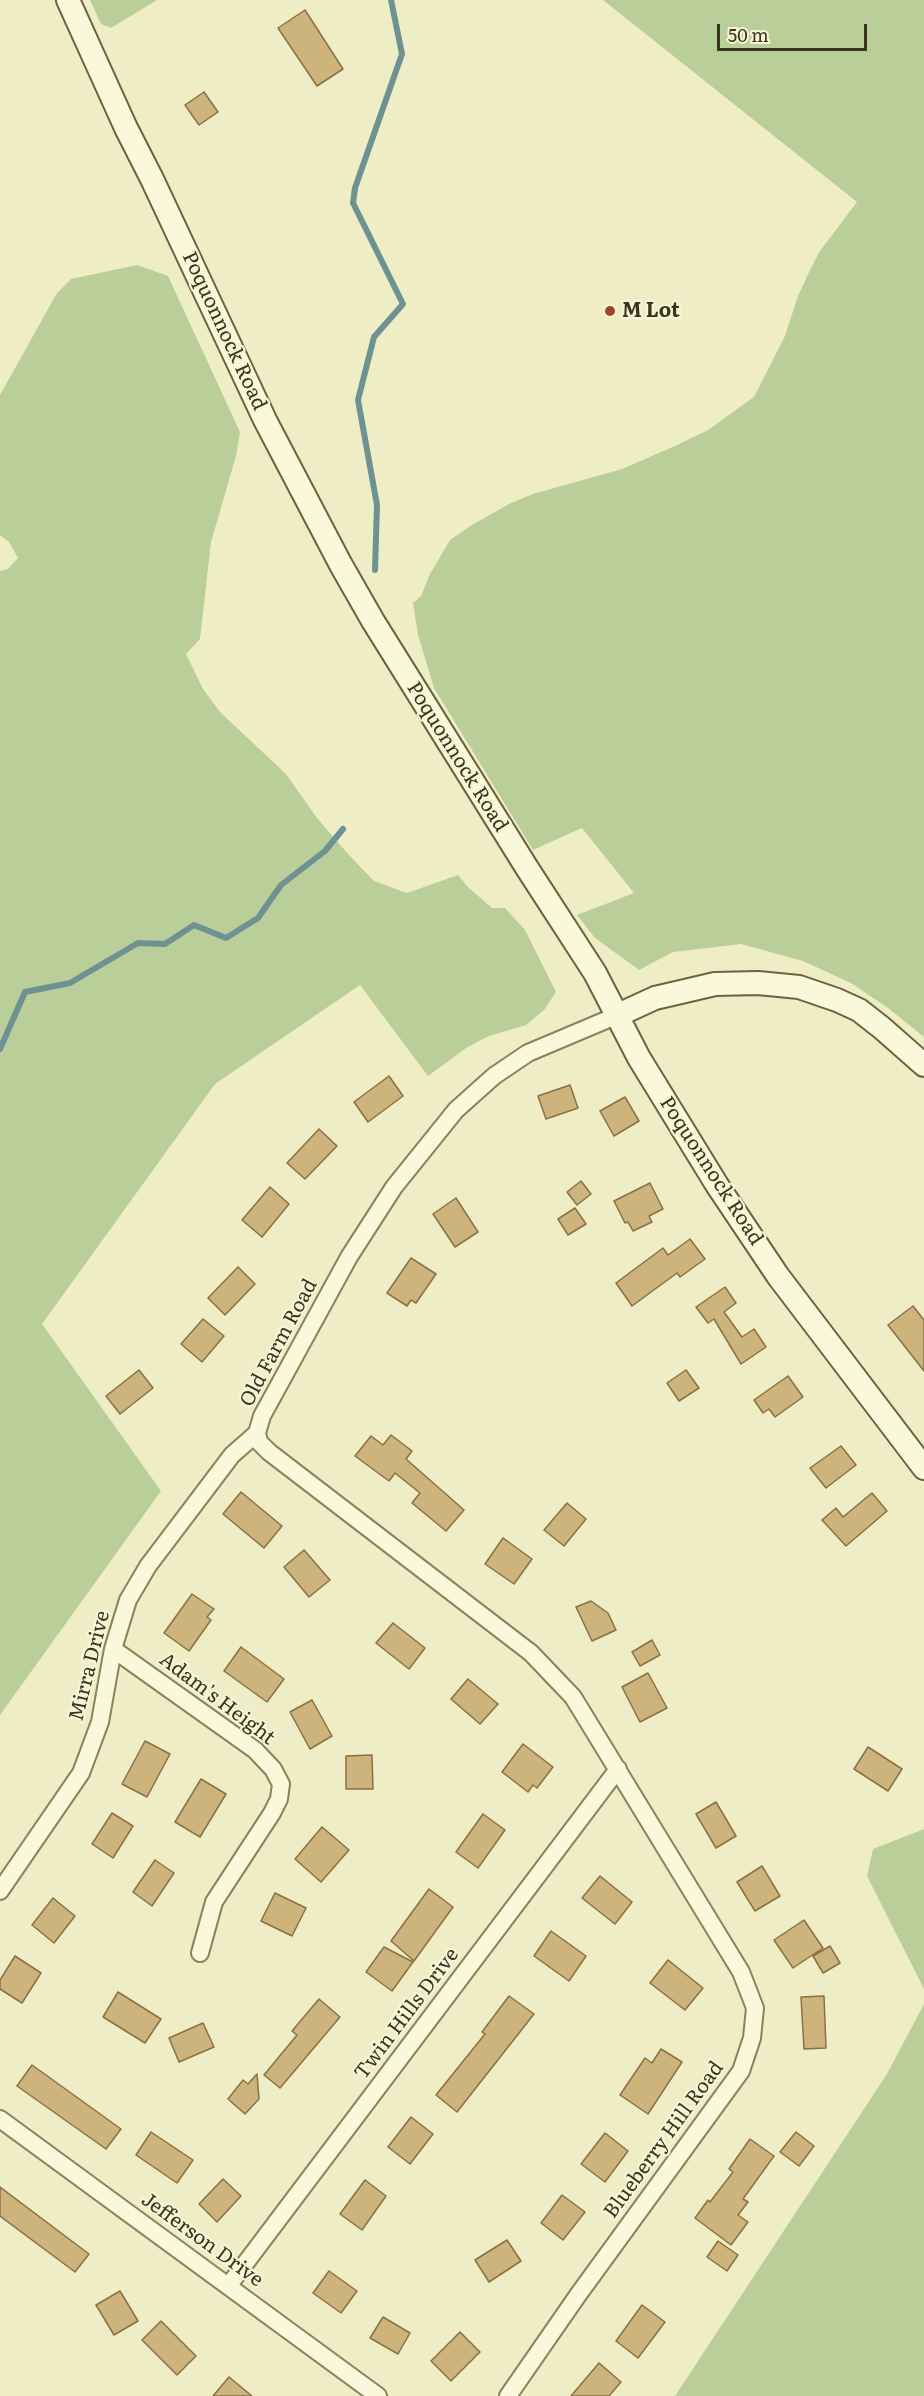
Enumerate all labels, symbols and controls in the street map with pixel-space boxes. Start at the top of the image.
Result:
scale bar [720,12,870,50]
text: 50 m [728,21,769,48]
street label: Poquonnock Road [177,248,271,414]
place label: M Lot [622,299,680,323]
marker: M Lot [603,304,617,318]
street label: Poquonnock Road [401,678,513,836]
street label: Poquonnock Road [654,1092,768,1250]
street label: Old Farm Road [235,1275,323,1411]
street label: Mirra Drive [65,1608,115,1724]
street label: Adam's Height [154,1648,280,1750]
street label: Twin Hills Drive [350,1944,464,2084]
street label: Blueberry Hill Road [599,2057,729,2223]
street label: Jefferson Drive [136,2188,268,2292]

